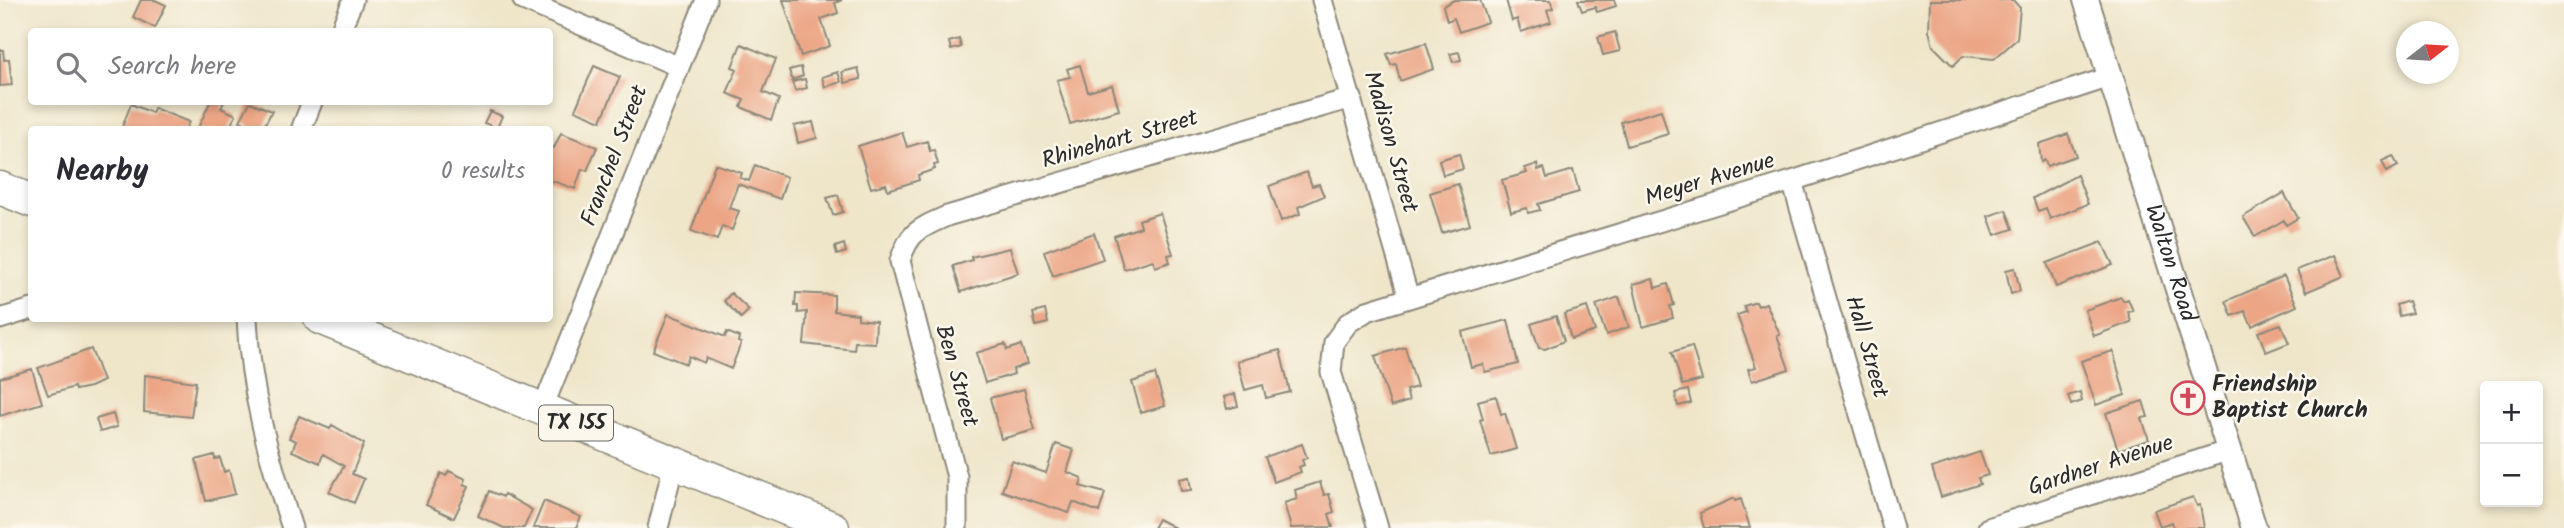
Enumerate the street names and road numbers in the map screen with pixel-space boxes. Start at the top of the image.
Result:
street label: Madison Street [1353,67,1428,218]
street label: Franchel Street [572,79,659,232]
street label: Rhinehart Street [1038,100,1203,179]
street label: Meyer Avenue [1641,143,1779,217]
street label: Walton Road [2134,200,2205,327]
street label: Hall Street [1834,292,1898,403]
street label: Ben Street [924,321,988,432]
road number: TX 155 [539,406,613,440]
street label: Gardner Avenue [2024,426,2178,506]

